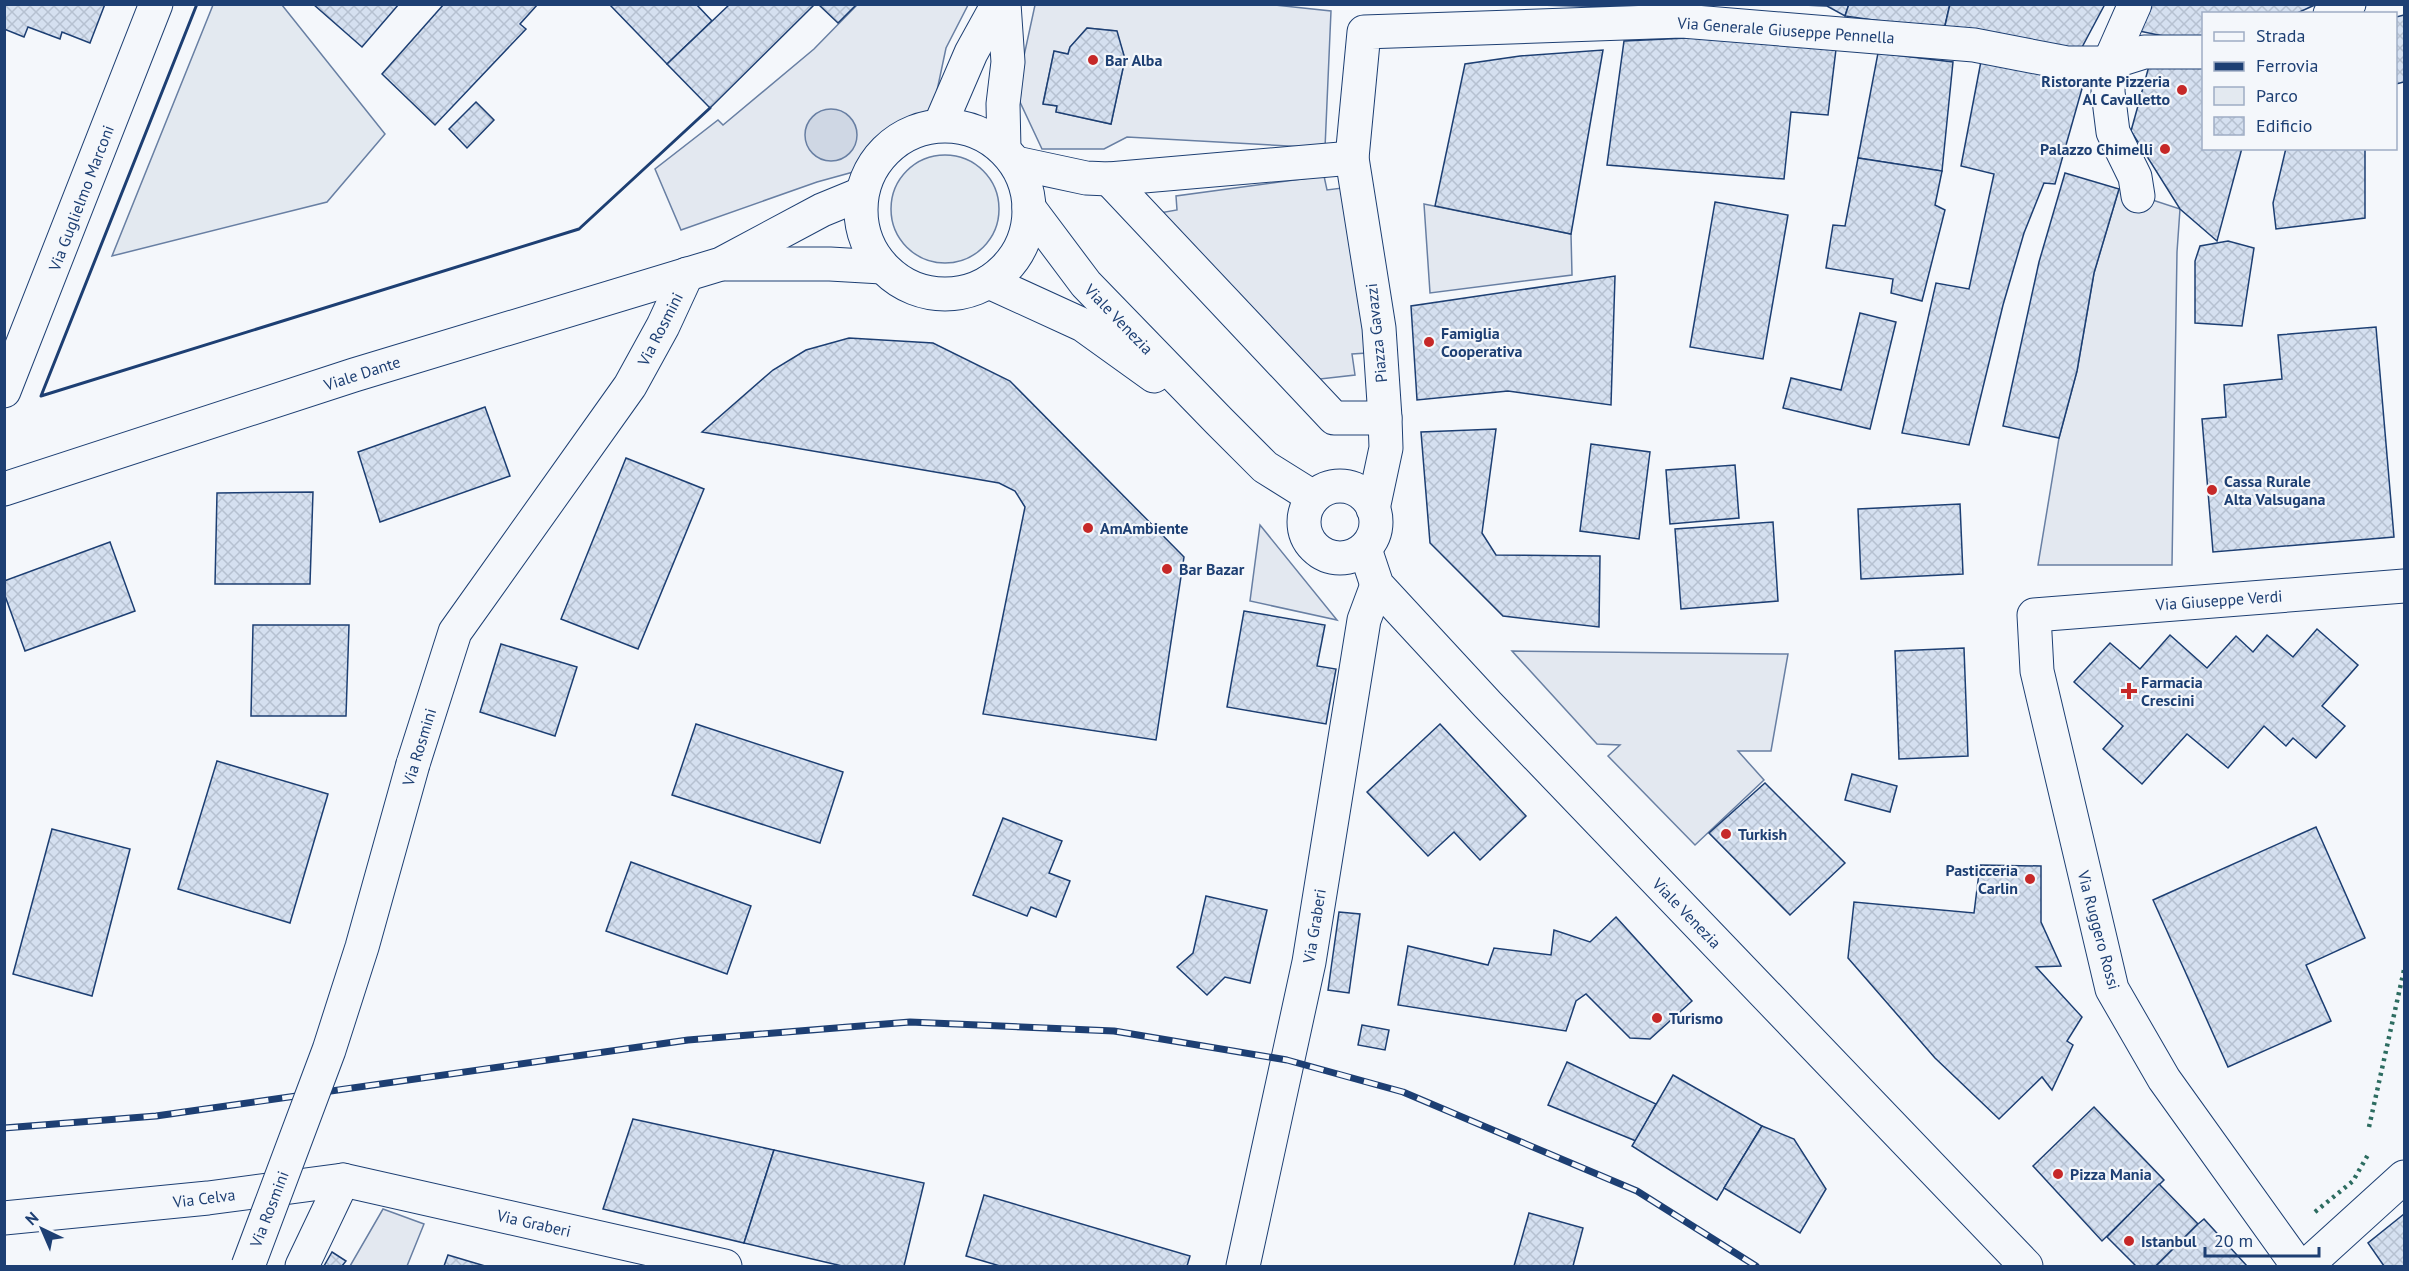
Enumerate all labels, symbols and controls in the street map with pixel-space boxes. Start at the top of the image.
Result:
street label: Via Generale Giuseppe Pennella [1676,12,1895,48]
legend [2202,12,2397,150]
text: Strada [2256,24,2305,47]
place label: Bar Alba [1105,50,1162,70]
marker: Bar Alba [1086,53,1100,67]
text: Ferrovia [2256,54,2319,77]
place label: Ristorante Pizzeria Al Cavalletto [2041,71,2170,109]
marker: Ristorante Pizzeria Al Cavalletto [2175,83,2189,97]
text: Parco [2256,84,2298,107]
text: Edificio [2256,114,2312,137]
street label: Via Guglielmo Marconi [44,122,118,275]
place label: Palazzo Chimelli [2040,139,2153,159]
marker: Palazzo Chimelli [2158,142,2172,156]
street label: Viale Venezia [1080,279,1158,358]
street label: Piazza Gavazzi [1361,282,1391,384]
street label: Via Rosmini [632,289,687,370]
place label: Famiglia Cooperativa [1441,323,1522,361]
marker: Famiglia Cooperativa [1422,335,1436,349]
street label: Viale Dante [320,351,403,395]
place label: Cassa Rurale Alta Valsugana [2224,471,2325,509]
marker: Cassa Rurale Alta Valsugana [2205,483,2219,497]
place label: AmAmbiente [1100,518,1188,538]
marker: AmAmbiente [1081,521,1095,535]
place label: Bar Bazar [1179,559,1245,579]
marker: Bar Bazar [1160,562,1174,576]
street label: Via Giuseppe Verdi [2154,586,2283,614]
place label: Farmacia Crescini [2141,672,2203,710]
marker: Farmacia Crescini [2122,684,2136,698]
street label: Via Rosmini [397,706,440,789]
place label: Turkish [1738,824,1787,844]
marker: Turkish [1719,827,1733,841]
place label: Pasticceria Carlin [1945,860,2018,898]
street label: Via Ruggero Rossi [2073,867,2124,992]
marker: Pasticceria Carlin [2023,872,2037,886]
street label: Viale Venezia [1648,873,1726,952]
street label: Via Graberi [1298,887,1330,966]
place label: Turismo [1669,1008,1724,1028]
marker: Turismo [1650,1011,1664,1025]
place label: Pizza Mania [2070,1164,2152,1184]
marker: Pizza Mania [2051,1167,2065,1181]
street label: Via Rosmini [245,1168,293,1251]
street label: Via Celva [171,1184,236,1212]
north arrow [12,1199,72,1259]
street label: Via Graberi [494,1205,573,1241]
text: N [21,1207,42,1229]
scale bar [2205,1220,2319,1258]
text: 20 m [2214,1229,2253,1252]
place label: Istanbul [2141,1231,2197,1251]
marker: Istanbul [2122,1234,2136,1248]

